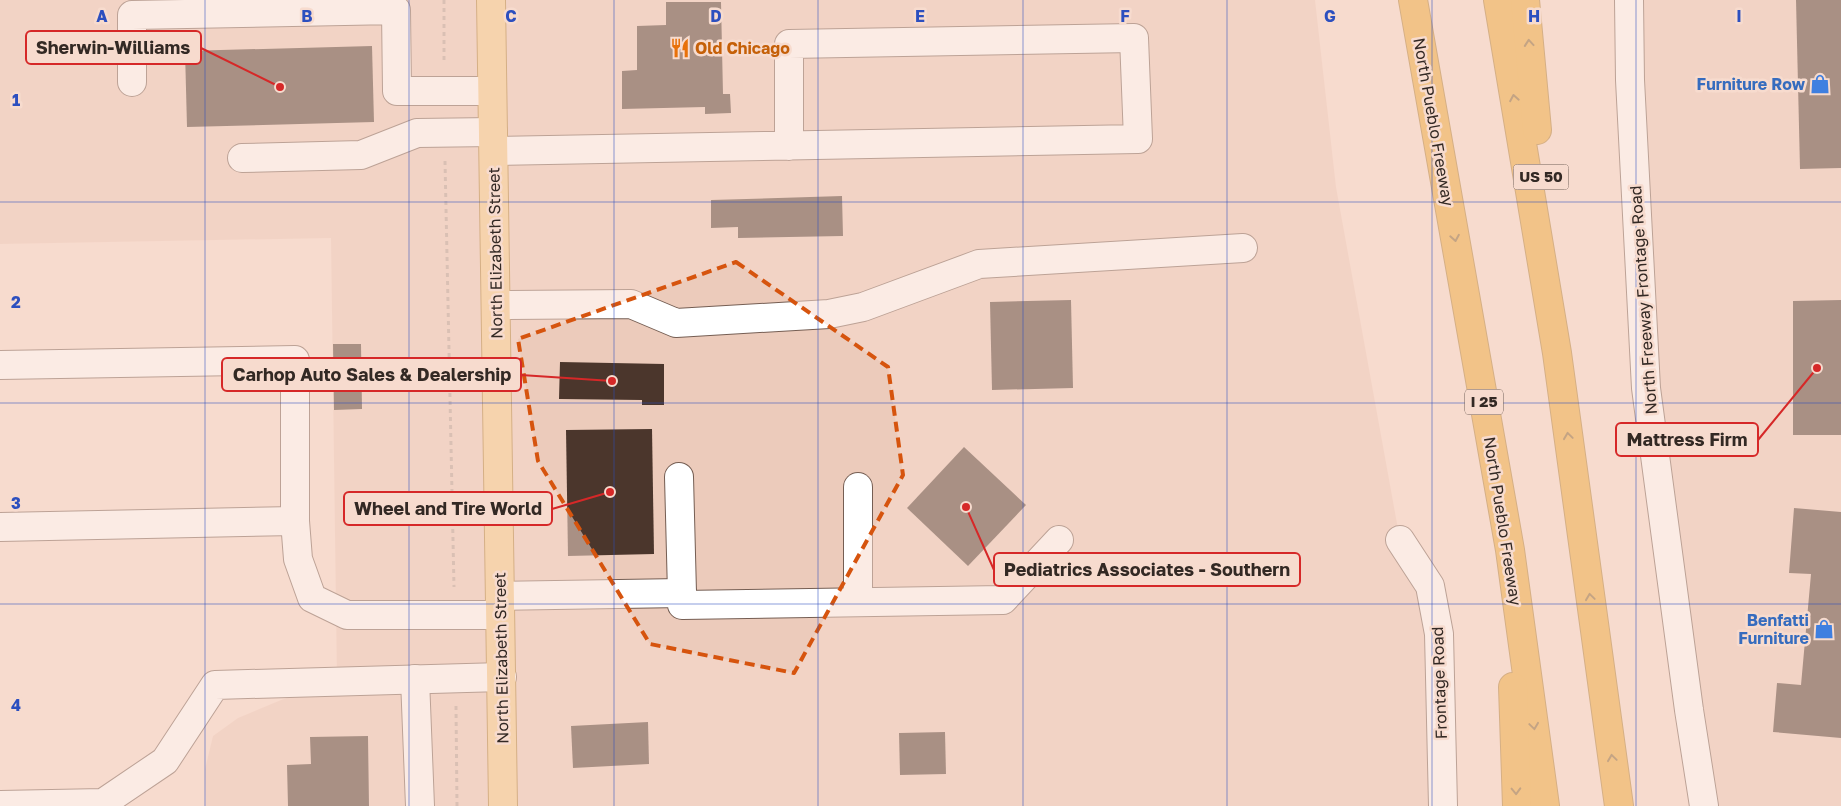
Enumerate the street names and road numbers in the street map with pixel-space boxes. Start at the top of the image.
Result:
street label: North Pueblo Freeway [1409,36,1459,208]
road number: US 50 [1514,164,1568,190]
street label: North Elizabeth Street [484,167,506,339]
street label: North Freeway Frontage Road [1625,185,1661,415]
road number: I 25 [1465,390,1503,414]
street label: North Pueblo Freeway [1480,435,1526,607]
street label: North Elizabeth Street [490,572,512,744]
street label: Frontage Road [1427,626,1451,740]

